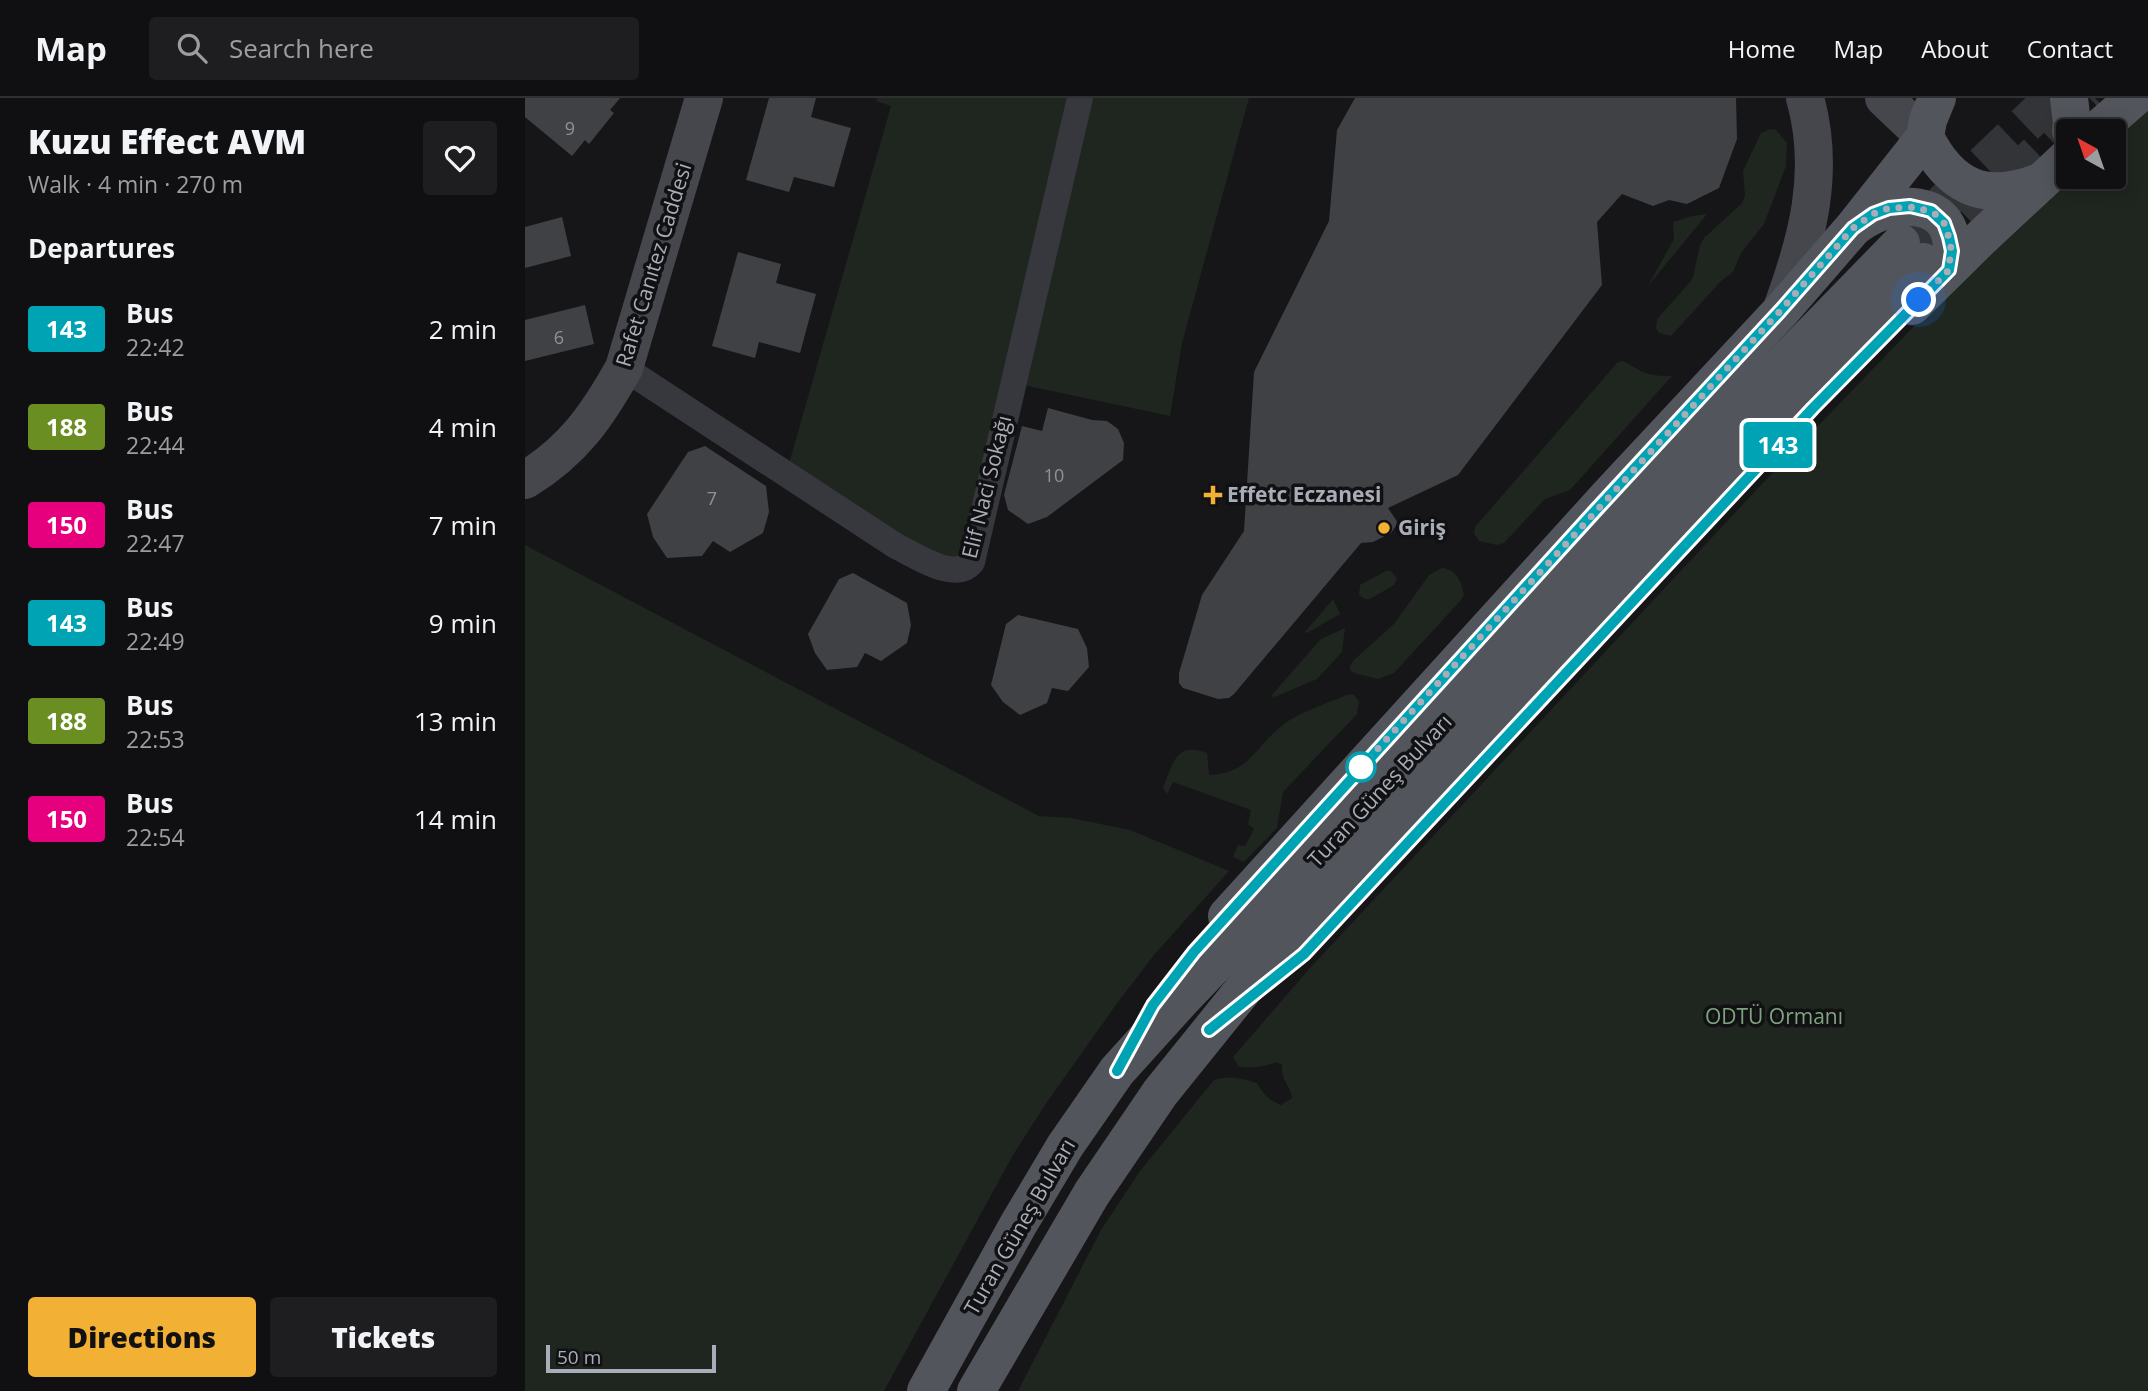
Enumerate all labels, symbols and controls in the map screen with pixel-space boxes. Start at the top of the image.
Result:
search box [149,17,639,80]
text: Map [35,26,107,71]
icon: search [173,29,211,67]
text: Search here [229,30,374,66]
text: Home [1728,32,1796,65]
text: Map [1834,32,1883,65]
text: About [1921,32,1989,65]
text: Contact [2027,32,2113,65]
house number: 9 [565,116,575,140]
text: Kuzu Effect AVM [28,119,306,164]
north arrow [2056,119,2126,189]
map controls [2056,119,2126,189]
button: heart [423,121,497,195]
street label: Rafet Canıtez Caddesi [609,159,697,370]
text: Walk · 4 min · 270 m [28,168,243,200]
text: Departures [28,230,175,266]
your location [1901,282,1936,317]
text: Bus [126,295,173,331]
text: 2 min [429,311,497,347]
text: 143 [46,312,87,345]
house number: 6 [554,325,564,349]
text: 22:42 [126,331,185,363]
text: Bus [126,393,173,429]
text: 4 min [429,409,497,445]
text: 188 [46,410,87,443]
street label: Elif Naci Sokağı [955,412,1017,561]
line badge: 143 [1738,422,1818,468]
text: 143 [1757,428,1799,461]
text: 22:44 [126,429,185,461]
house number: 10 [1044,463,1064,487]
place label: Effetc Eczanesi [1227,480,1381,508]
house number: 7 [707,486,717,510]
marker: Effetc Eczanesi [1205,487,1221,503]
text: Bus [126,491,173,527]
text: 7 min [429,507,497,543]
text: 150 [46,508,87,541]
place label: Giriş [1398,513,1446,541]
marker: Giriş [1376,520,1392,536]
text: 22:47 [126,527,185,559]
text: Bus [126,589,173,625]
text: 9 min [429,605,497,641]
text: 143 [46,606,87,639]
text: 22:49 [126,625,185,657]
text: Bus [126,687,173,723]
text: 13 min [414,703,497,739]
text: 188 [46,704,87,737]
street label: Turan Güneş Bulvarı [1301,708,1457,873]
text: 22:53 [126,723,185,755]
unlabelled marker [1346,752,1376,782]
text: Bus [126,785,173,821]
text: 14 min [414,801,497,837]
text: 150 [46,802,87,835]
text: 22:54 [126,821,185,853]
park label: ODTÜ Ormanı [1705,1002,1843,1030]
street label: Turan Güneş Bulvarı [957,1133,1081,1320]
button: Directions [28,1297,256,1377]
button: Tickets [270,1297,497,1377]
scale bar [546,1342,716,1374]
text: 50 m [557,1344,601,1370]

